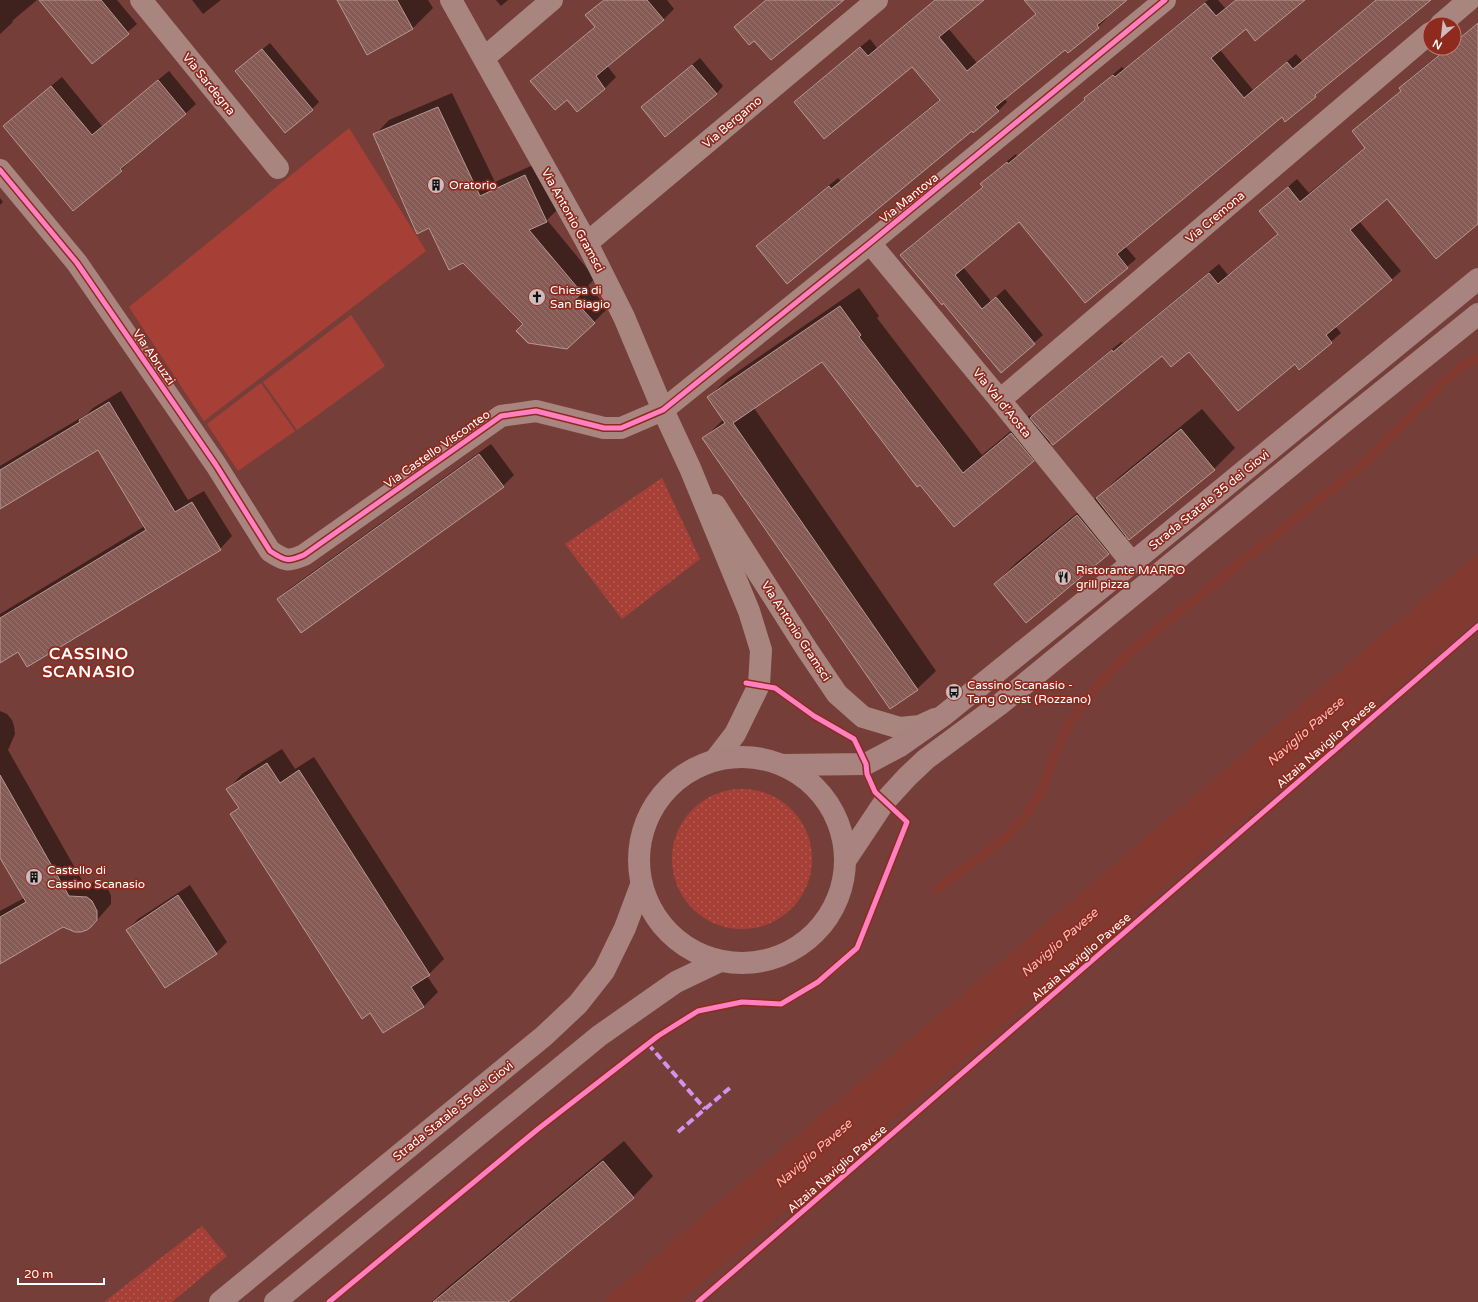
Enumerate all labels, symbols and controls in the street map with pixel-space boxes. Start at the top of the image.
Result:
north arrow [1422,16,1462,56]
text: N [1431,37,1444,52]
street label: Via Sardegna [180,50,238,118]
street label: Via Bergamo [699,93,765,151]
street label: Via Antonio Gramsci [539,166,607,274]
street label: Via Mantova [877,170,941,226]
building icon: Oratorio [426,175,446,195]
place label: Oratorio [449,178,497,192]
street label: Via Cremona [1183,188,1247,246]
place label: Chiesa di San Biagio [550,283,610,311]
church icon: Chiesa di San Biagio [527,287,547,307]
street label: Via Abruzzi [130,327,178,387]
street label: Via Val d'Aosta [970,366,1034,440]
street label: Via Castello Visconteo [381,407,493,491]
street label: Strada Statale 35 dei Giovi [1146,447,1272,553]
place label: Ristorante MARRO grill pizza [1076,563,1186,591]
restaurant icon: Ristorante MARRO grill pizza [1053,567,1073,587]
street label: Via Antonio Gramsci [758,578,834,684]
district label: CASSINO SCANASIO [42,644,136,682]
place label: Cassino Scanasio - Tang Ovest (Rozzano) [967,678,1091,706]
bus stop icon: Cassino Scanasio - Tang Ovest (Rozzano) [944,682,964,702]
water label: Naviglio Pavese [1264,693,1348,770]
street label: Alzaia Naviglio Pavese [1273,697,1379,791]
place label: Castello di Cassino Scanasio [47,863,145,891]
building icon: Castello di Cassino Scanasio [24,867,44,887]
water label: Naviglio Pavese [1018,904,1102,981]
street label: Alzaia Naviglio Pavese [1028,910,1134,1004]
street label: Strada Statale 35 dei Giovi [390,1058,516,1164]
water label: Naviglio Pavese [772,1115,856,1192]
street label: Alzaia Naviglio Pavese [784,1122,890,1216]
scale bar [18,1260,104,1286]
text: 20 m [24,1267,53,1281]

